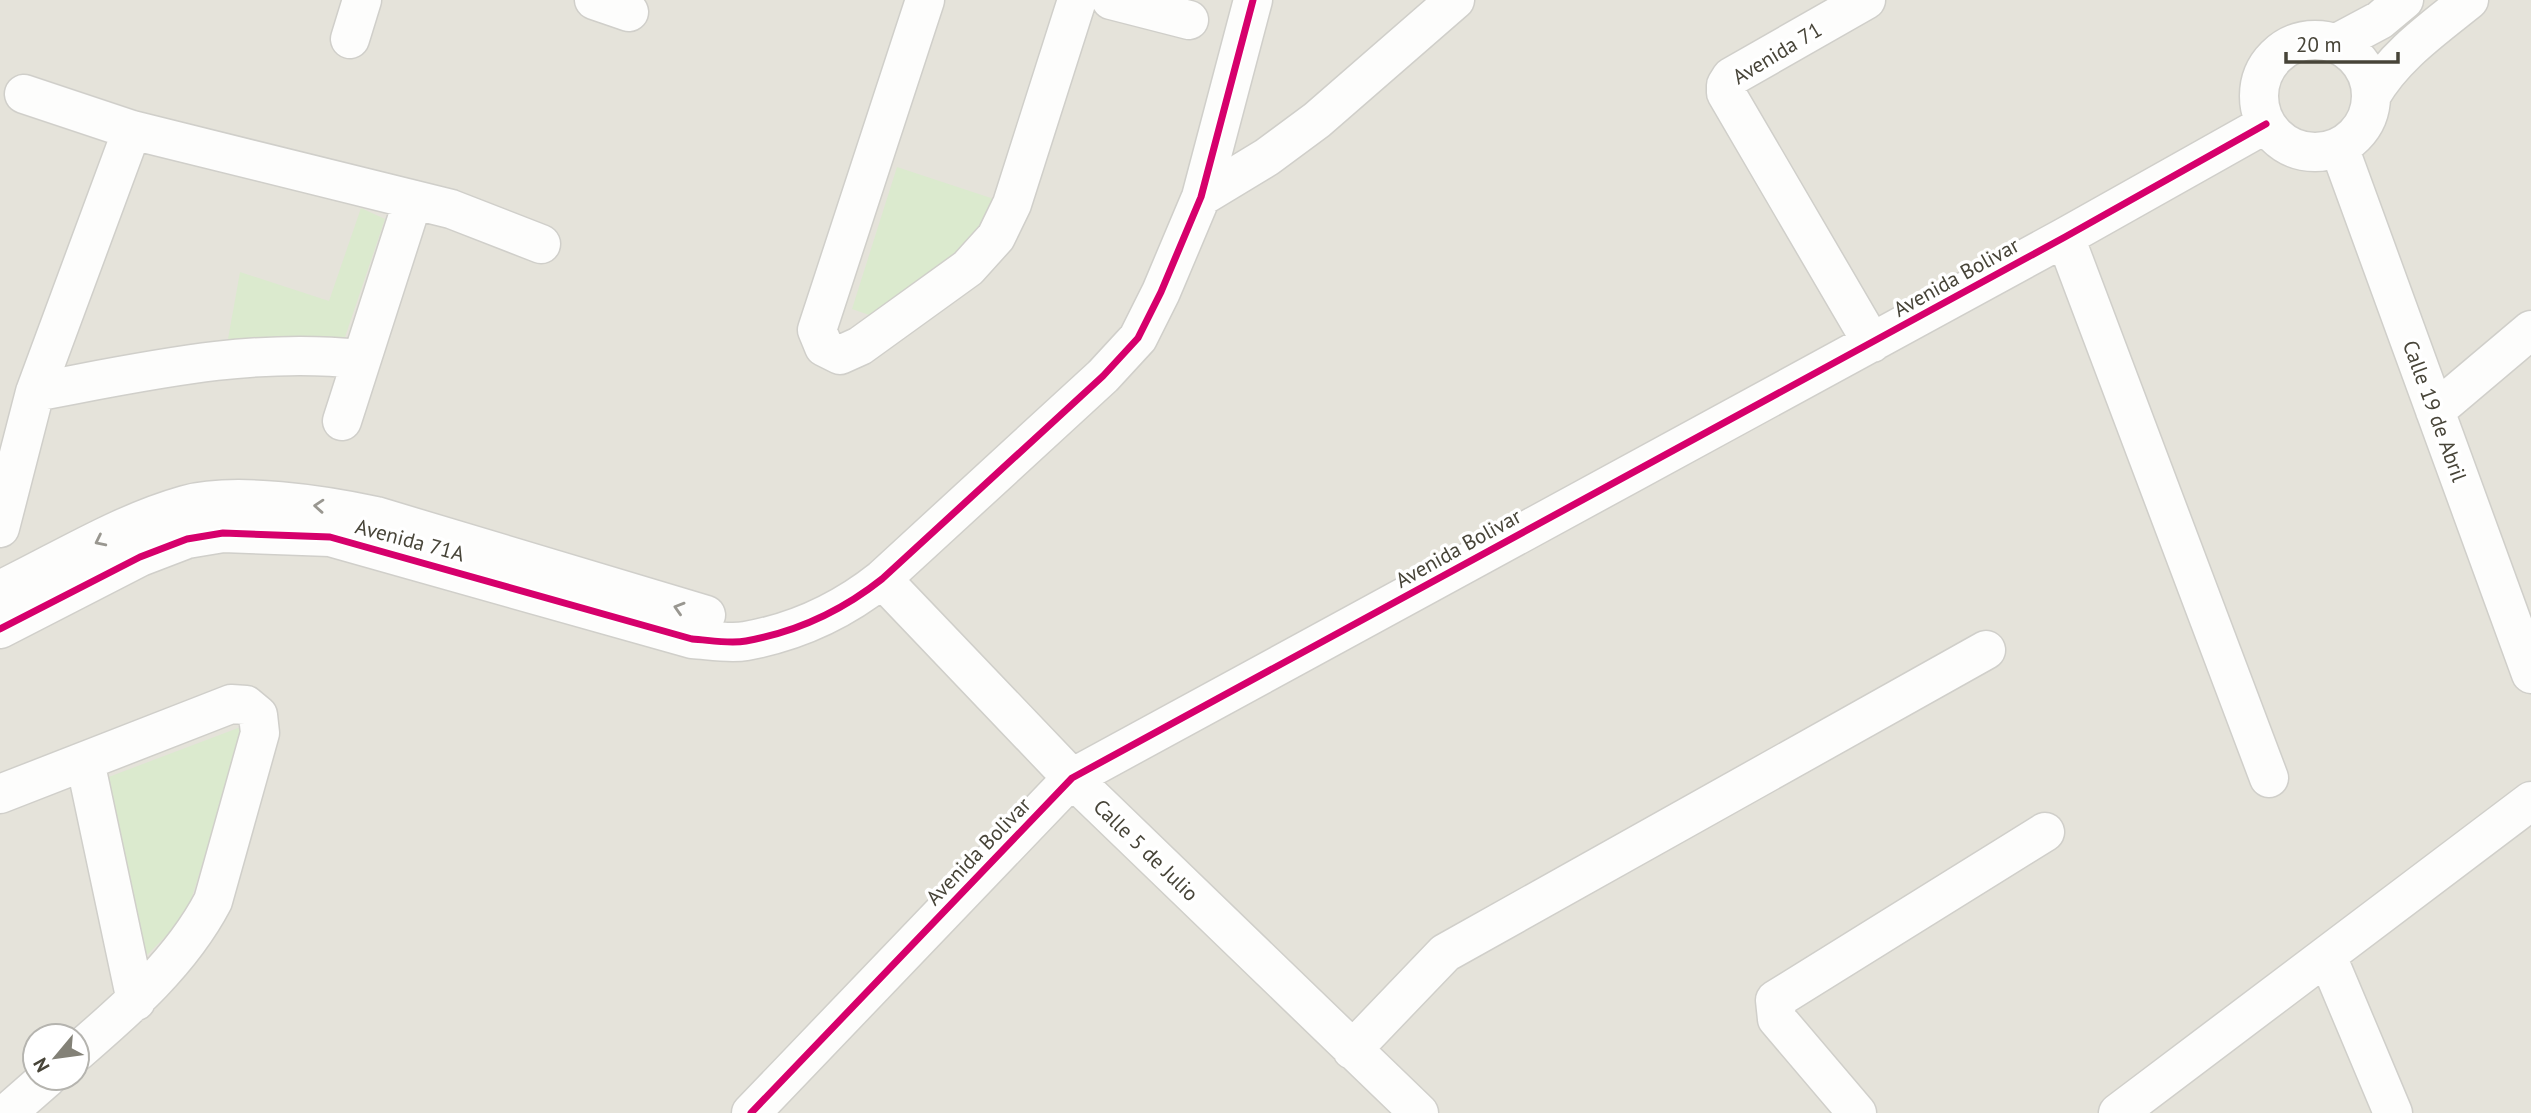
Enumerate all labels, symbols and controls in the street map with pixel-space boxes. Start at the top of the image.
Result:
street label: Avenida 71 [1727,16,1827,90]
scale bar [2286,21,2398,65]
text: 20 m [2296,31,2342,58]
street label: Avenida Bolivar [1888,231,2024,323]
street label: Calle 19 de Abril [2397,337,2473,485]
one-way arrow [313,499,324,514]
street label: Avenida Bolivar [1390,502,1526,594]
street label: Avenida 71A [353,513,468,568]
one-way arrow [95,533,107,547]
one-way arrow [673,601,685,616]
street label: Avenida Bolivar [920,791,1036,911]
street label: Calle 5 de Julio [1088,793,1204,907]
north arrow [21,1022,91,1092]
text: N [28,1054,55,1077]

